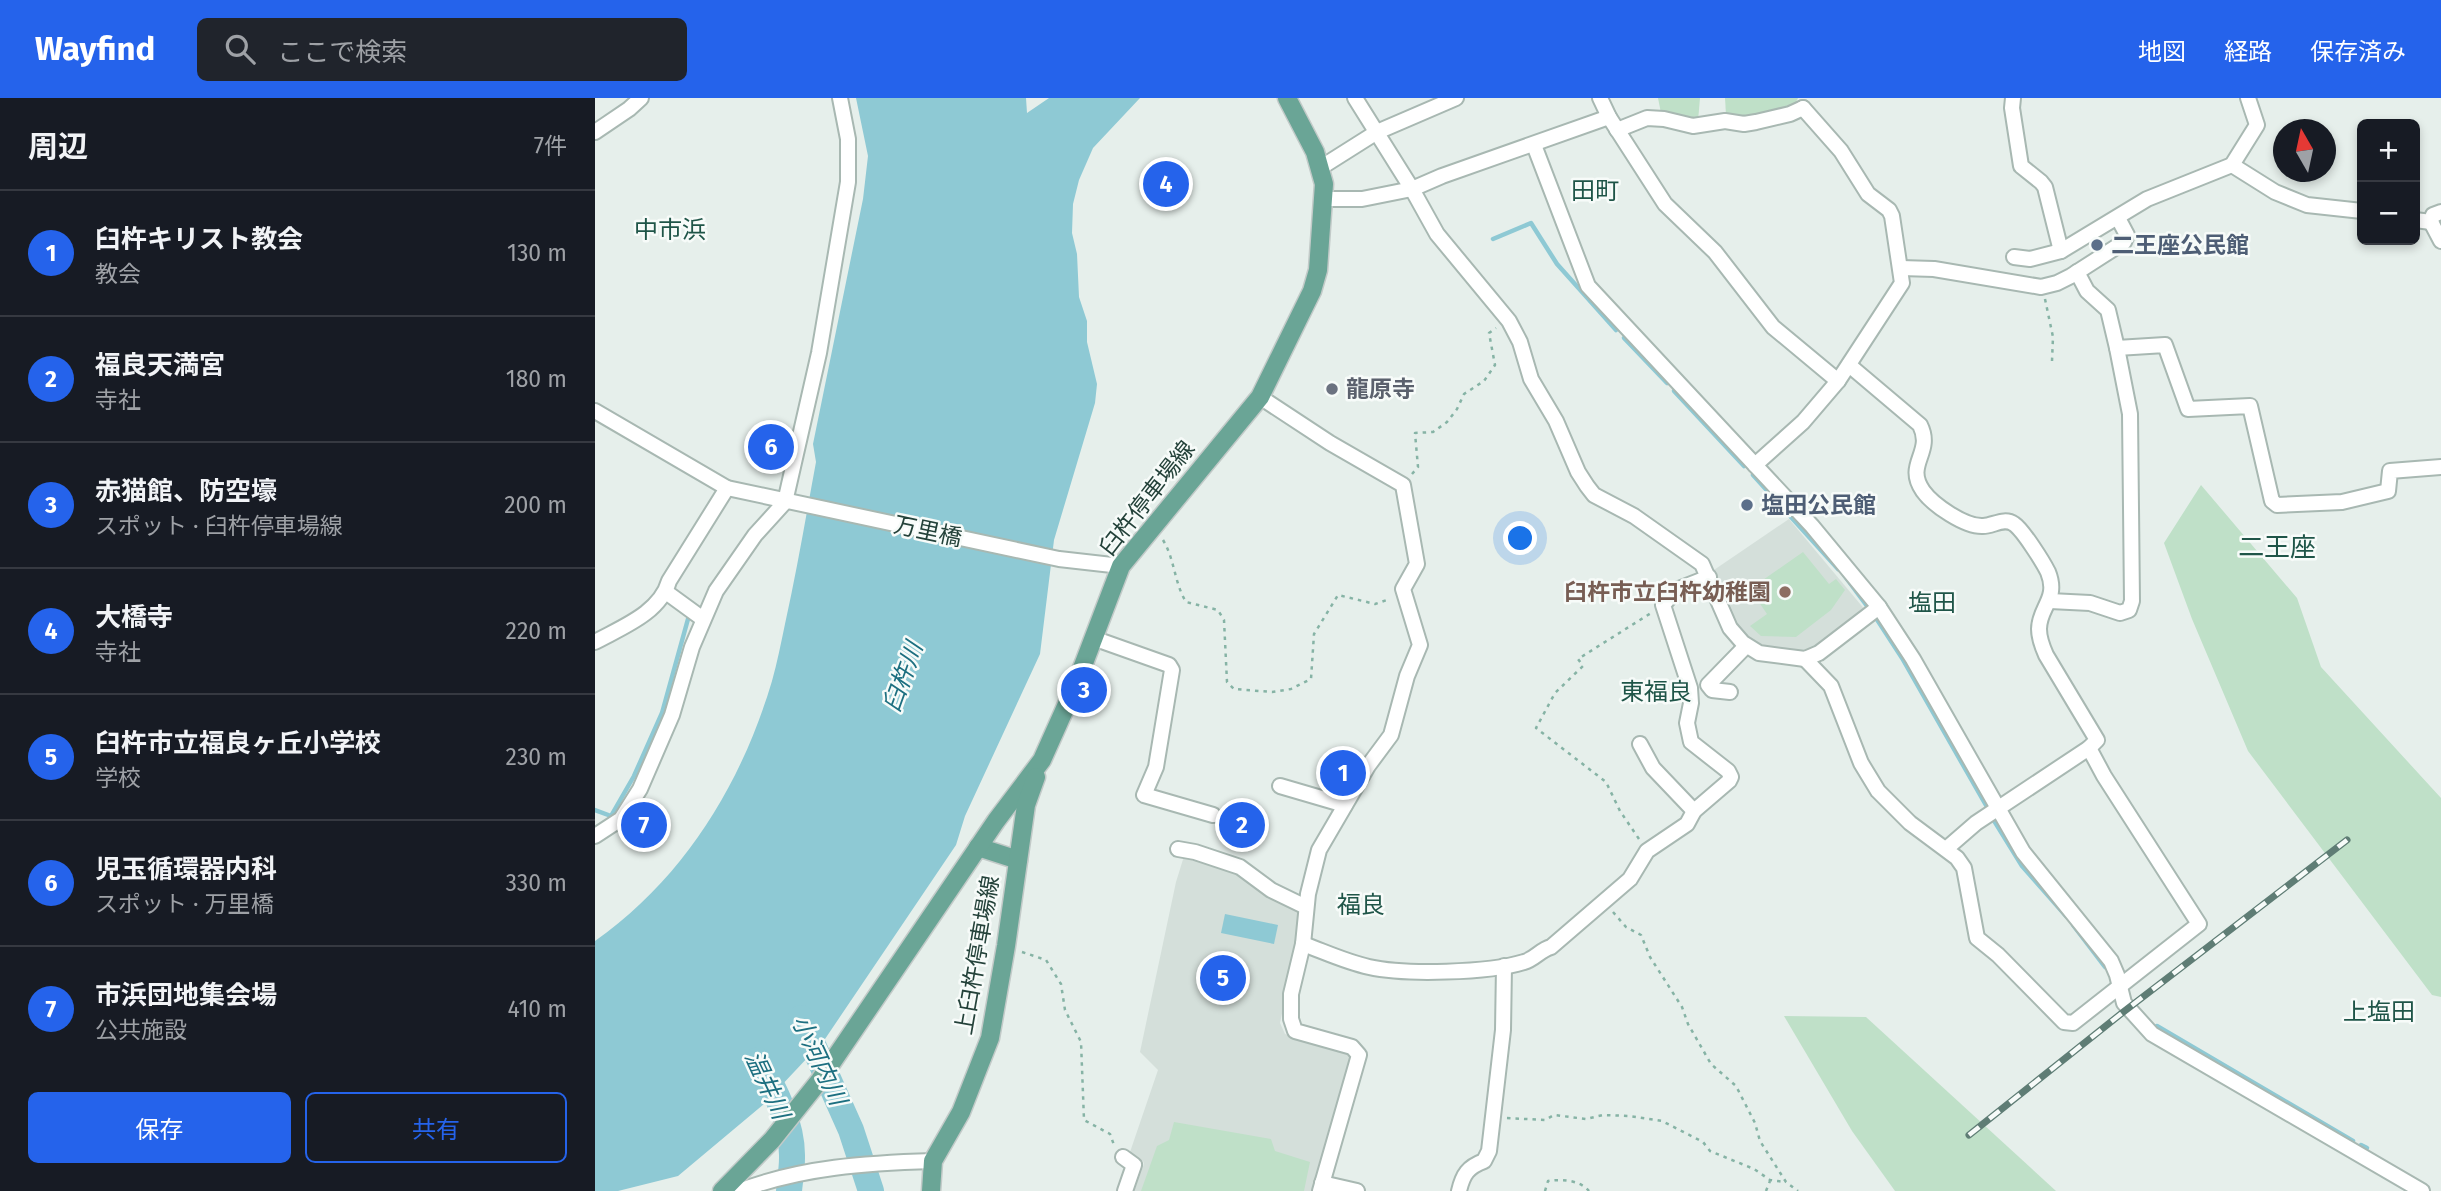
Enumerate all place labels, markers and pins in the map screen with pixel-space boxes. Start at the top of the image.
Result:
pin: 4 [1143,158,1189,210]
place label: 二王座公民館 [2111,231,2249,259]
marker: 二王座公民館 [2089,237,2105,253]
place label: 龍原寺 [1346,375,1415,403]
marker: 龍原寺 [1324,381,1340,397]
pin: 6 [748,421,794,473]
place label: 塩田公民館 [1761,491,1876,519]
marker: 塩田公民館 [1739,497,1755,513]
place label: 臼杵市立臼杵幼稚園 [1564,578,1771,606]
marker: 臼杵市立臼杵幼稚園 [1777,584,1793,600]
pin: 3 [1061,664,1107,716]
pin: 1 [1320,747,1366,799]
pin: 7 [621,799,667,851]
pin: 2 [1219,799,1265,851]
pin: 5 [1200,952,1246,1004]

